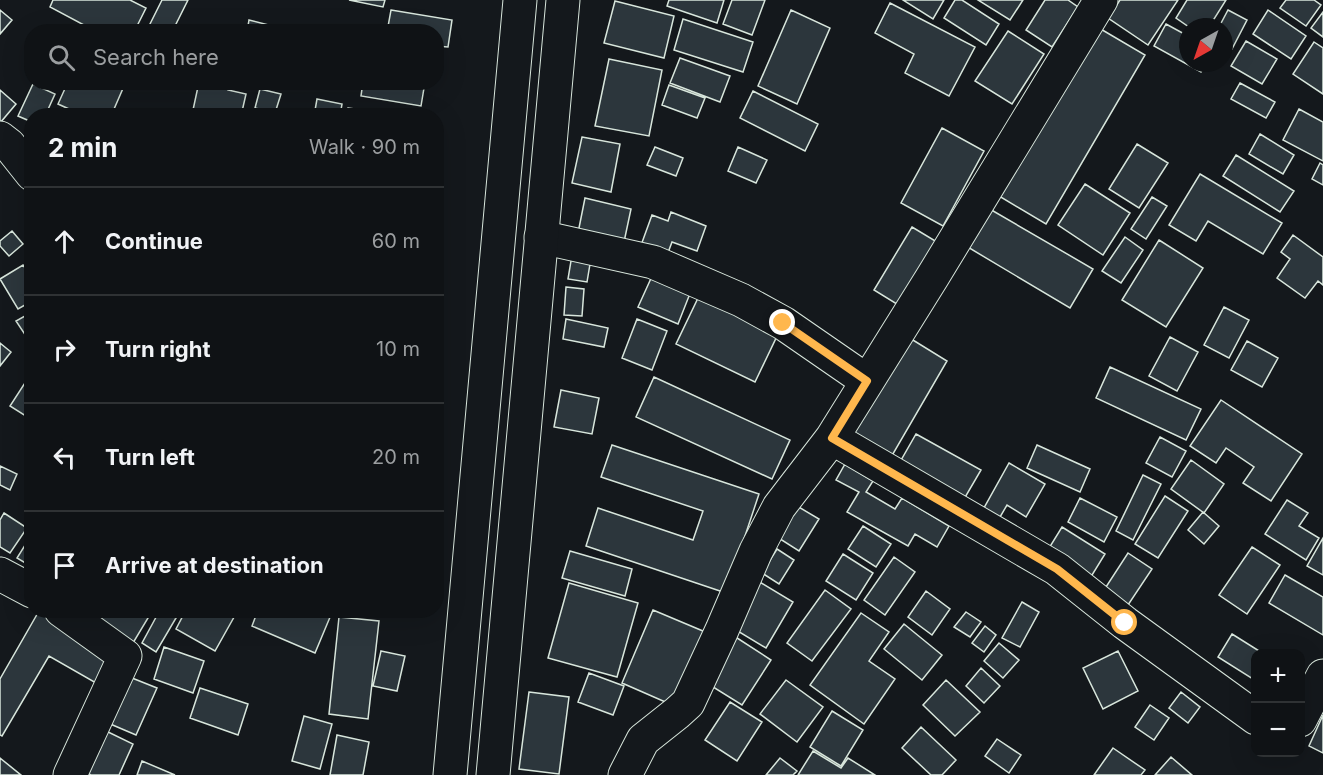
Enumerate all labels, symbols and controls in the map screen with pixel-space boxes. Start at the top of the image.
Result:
north arrow [1179,18,1233,72]
search box [24,24,444,90]
icon: search [45,41,78,74]
text: Search here [93,44,219,70]
text: 2 min [48,132,118,163]
text: Walk · 90 m [309,135,420,159]
icon: ahead [48,225,81,258]
text: Continue [105,228,203,254]
text: 60 m [372,229,420,253]
route end [769,309,795,335]
icon: right [48,333,81,366]
text: Turn right [105,336,211,362]
text: 10 m [376,337,420,361]
icon: left [48,441,81,474]
text: Turn left [105,444,195,470]
text: 20 m [372,445,420,469]
icon: arrive [48,549,81,582]
text: Arrive at destination [105,552,324,578]
route start [1111,609,1137,635]
map controls [1251,649,1305,757]
button: + [1251,649,1305,703]
button: − [1251,703,1305,757]

